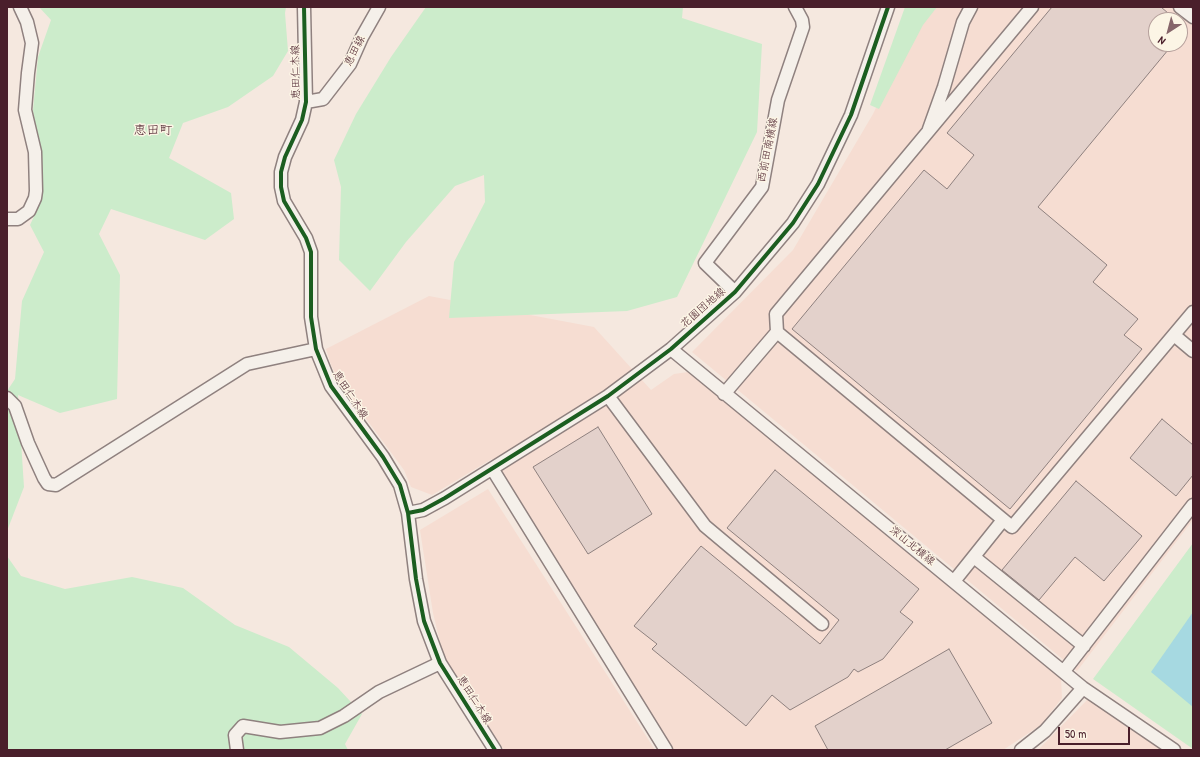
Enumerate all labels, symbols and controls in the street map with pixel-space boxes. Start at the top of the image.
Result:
north arrow [1148,12,1188,52]
street label: 恵田線 [342,33,368,69]
text: N [1155,34,1168,48]
street label: 恵田仁木線 [289,44,303,100]
street label: 西前田南横線 [755,116,781,184]
district label: 恵田町 [134,123,172,139]
street label: 花園団地線 [678,285,728,331]
street label: 恵田仁木線 [329,368,371,422]
street label: 深山北横線 [886,524,938,568]
street label: 恵田仁木線 [454,673,494,727]
scale bar [1060,719,1132,745]
text: 50 m [1065,725,1086,742]

